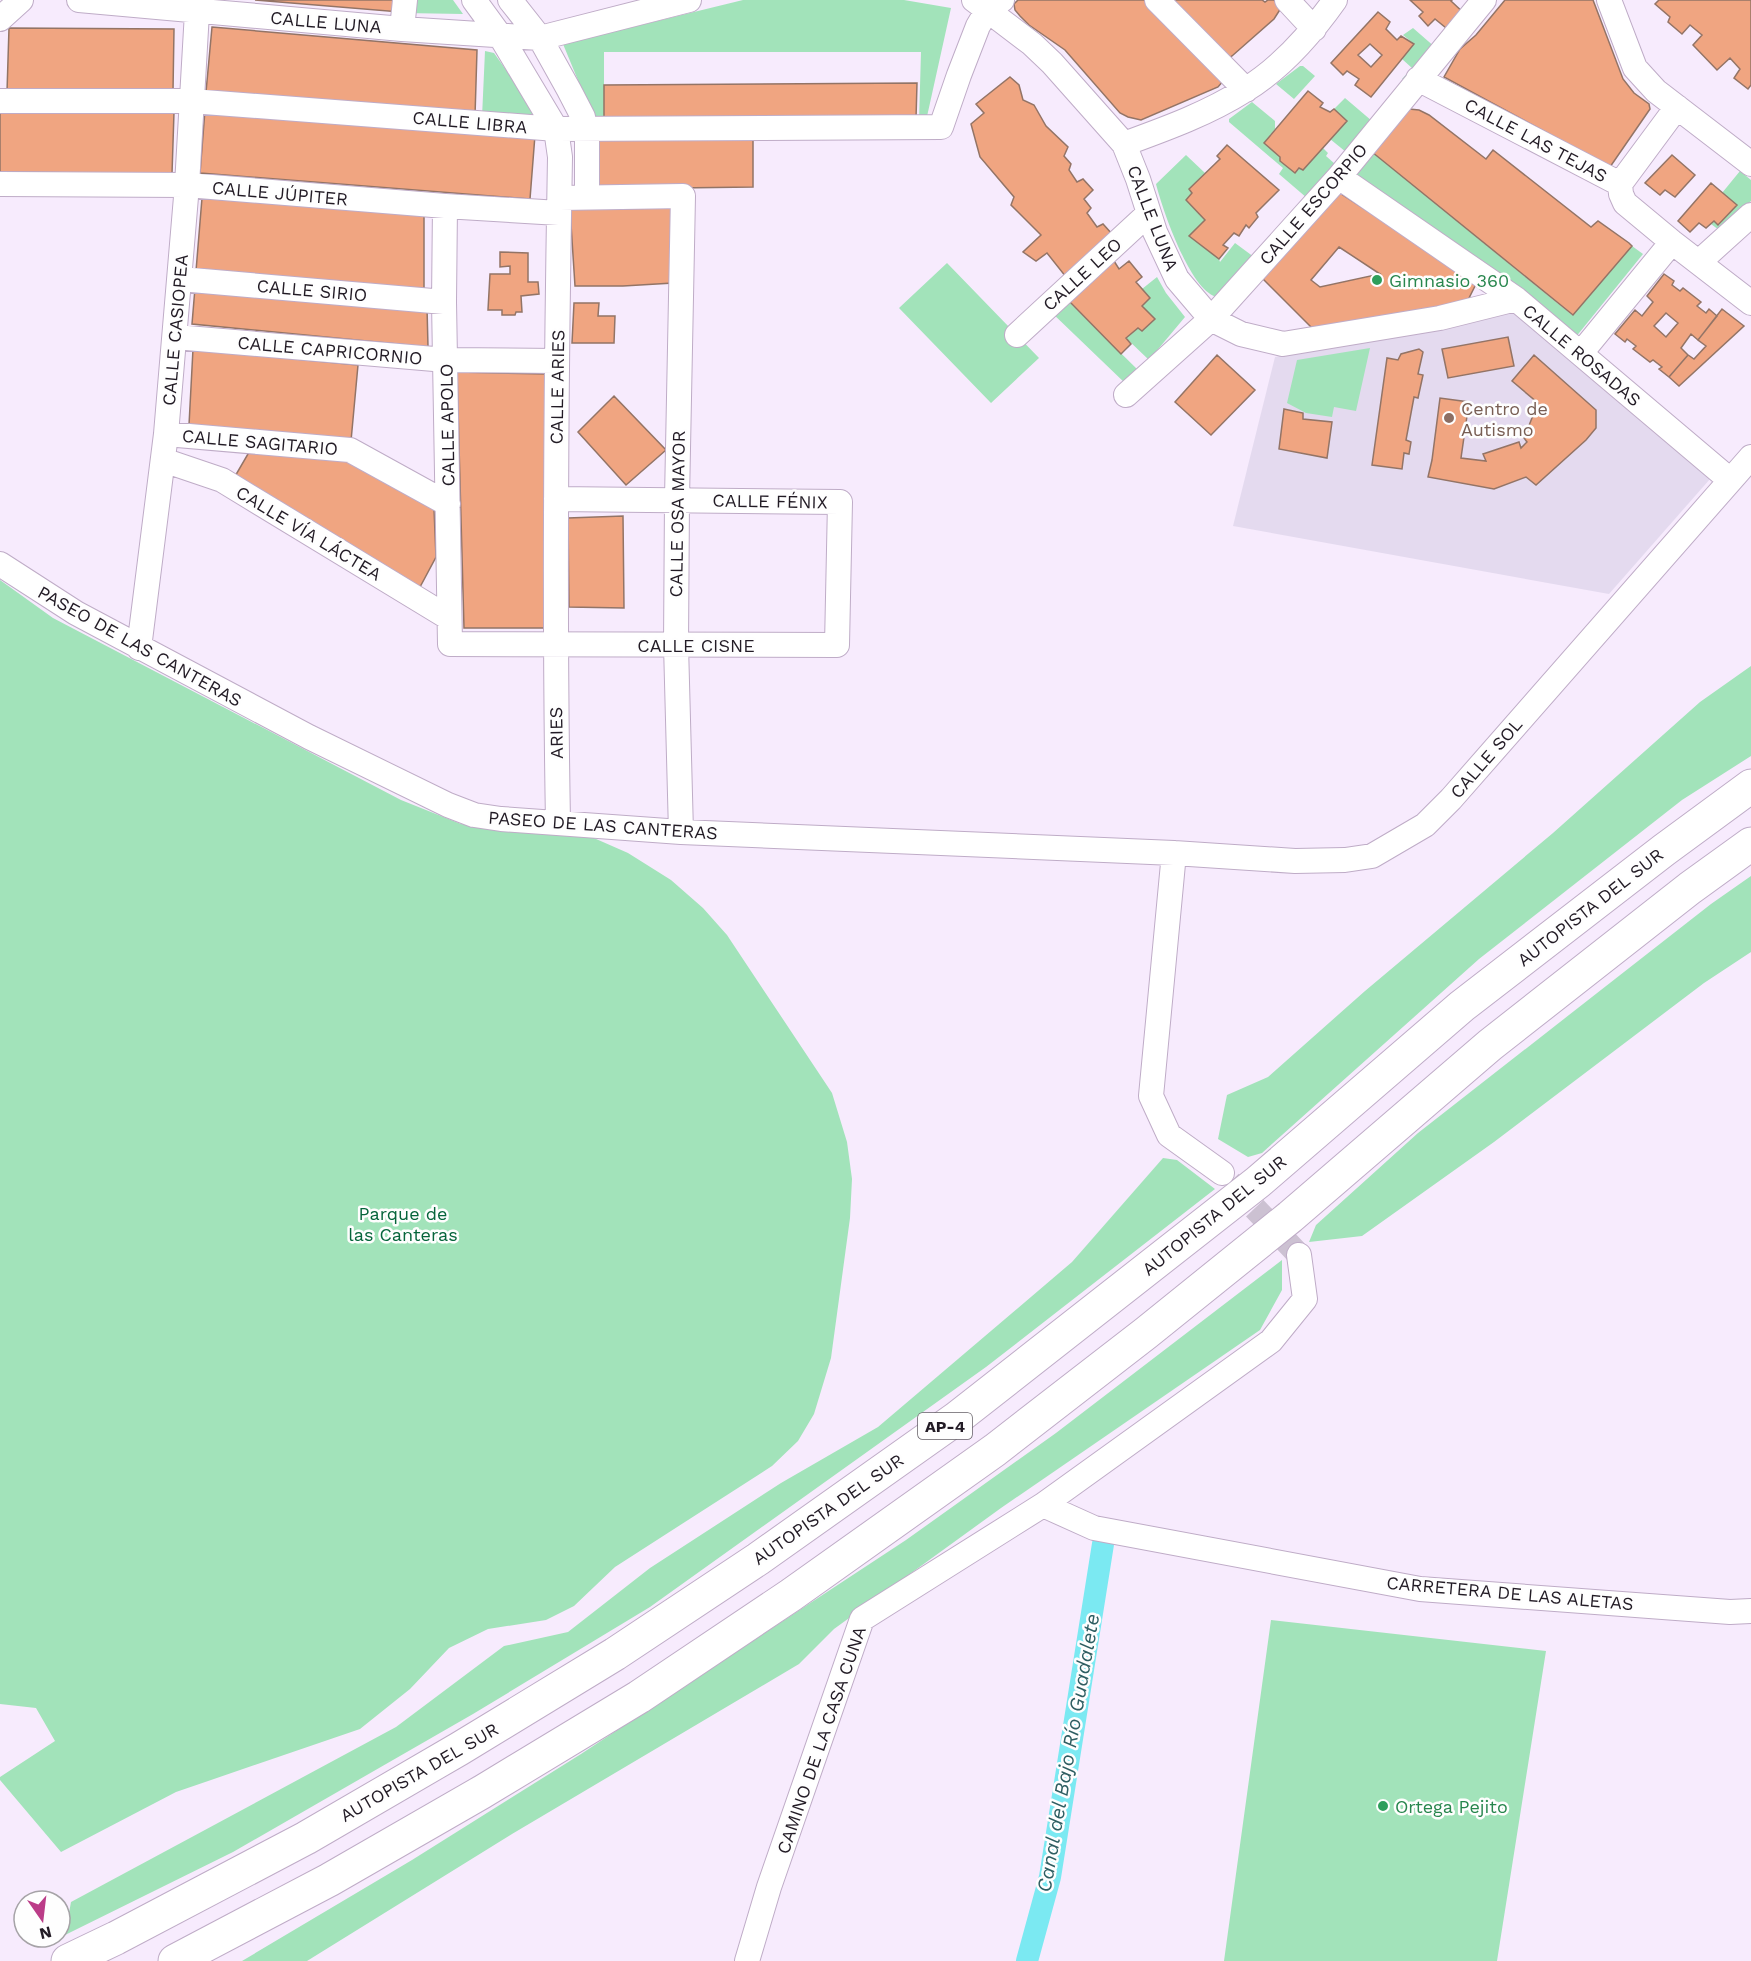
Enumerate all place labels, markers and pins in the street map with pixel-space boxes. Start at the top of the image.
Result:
place label: Gimnasio 360 [1389,270,1509,291]
marker: Gimnasio 360 [1370,273,1384,287]
place label: Centro de Autismo [1461,398,1548,440]
marker: Centro de Autismo [1442,411,1456,425]
place label: Ortega Pejito [1395,1796,1508,1817]
marker: Ortega Pejito [1376,1799,1390,1813]

